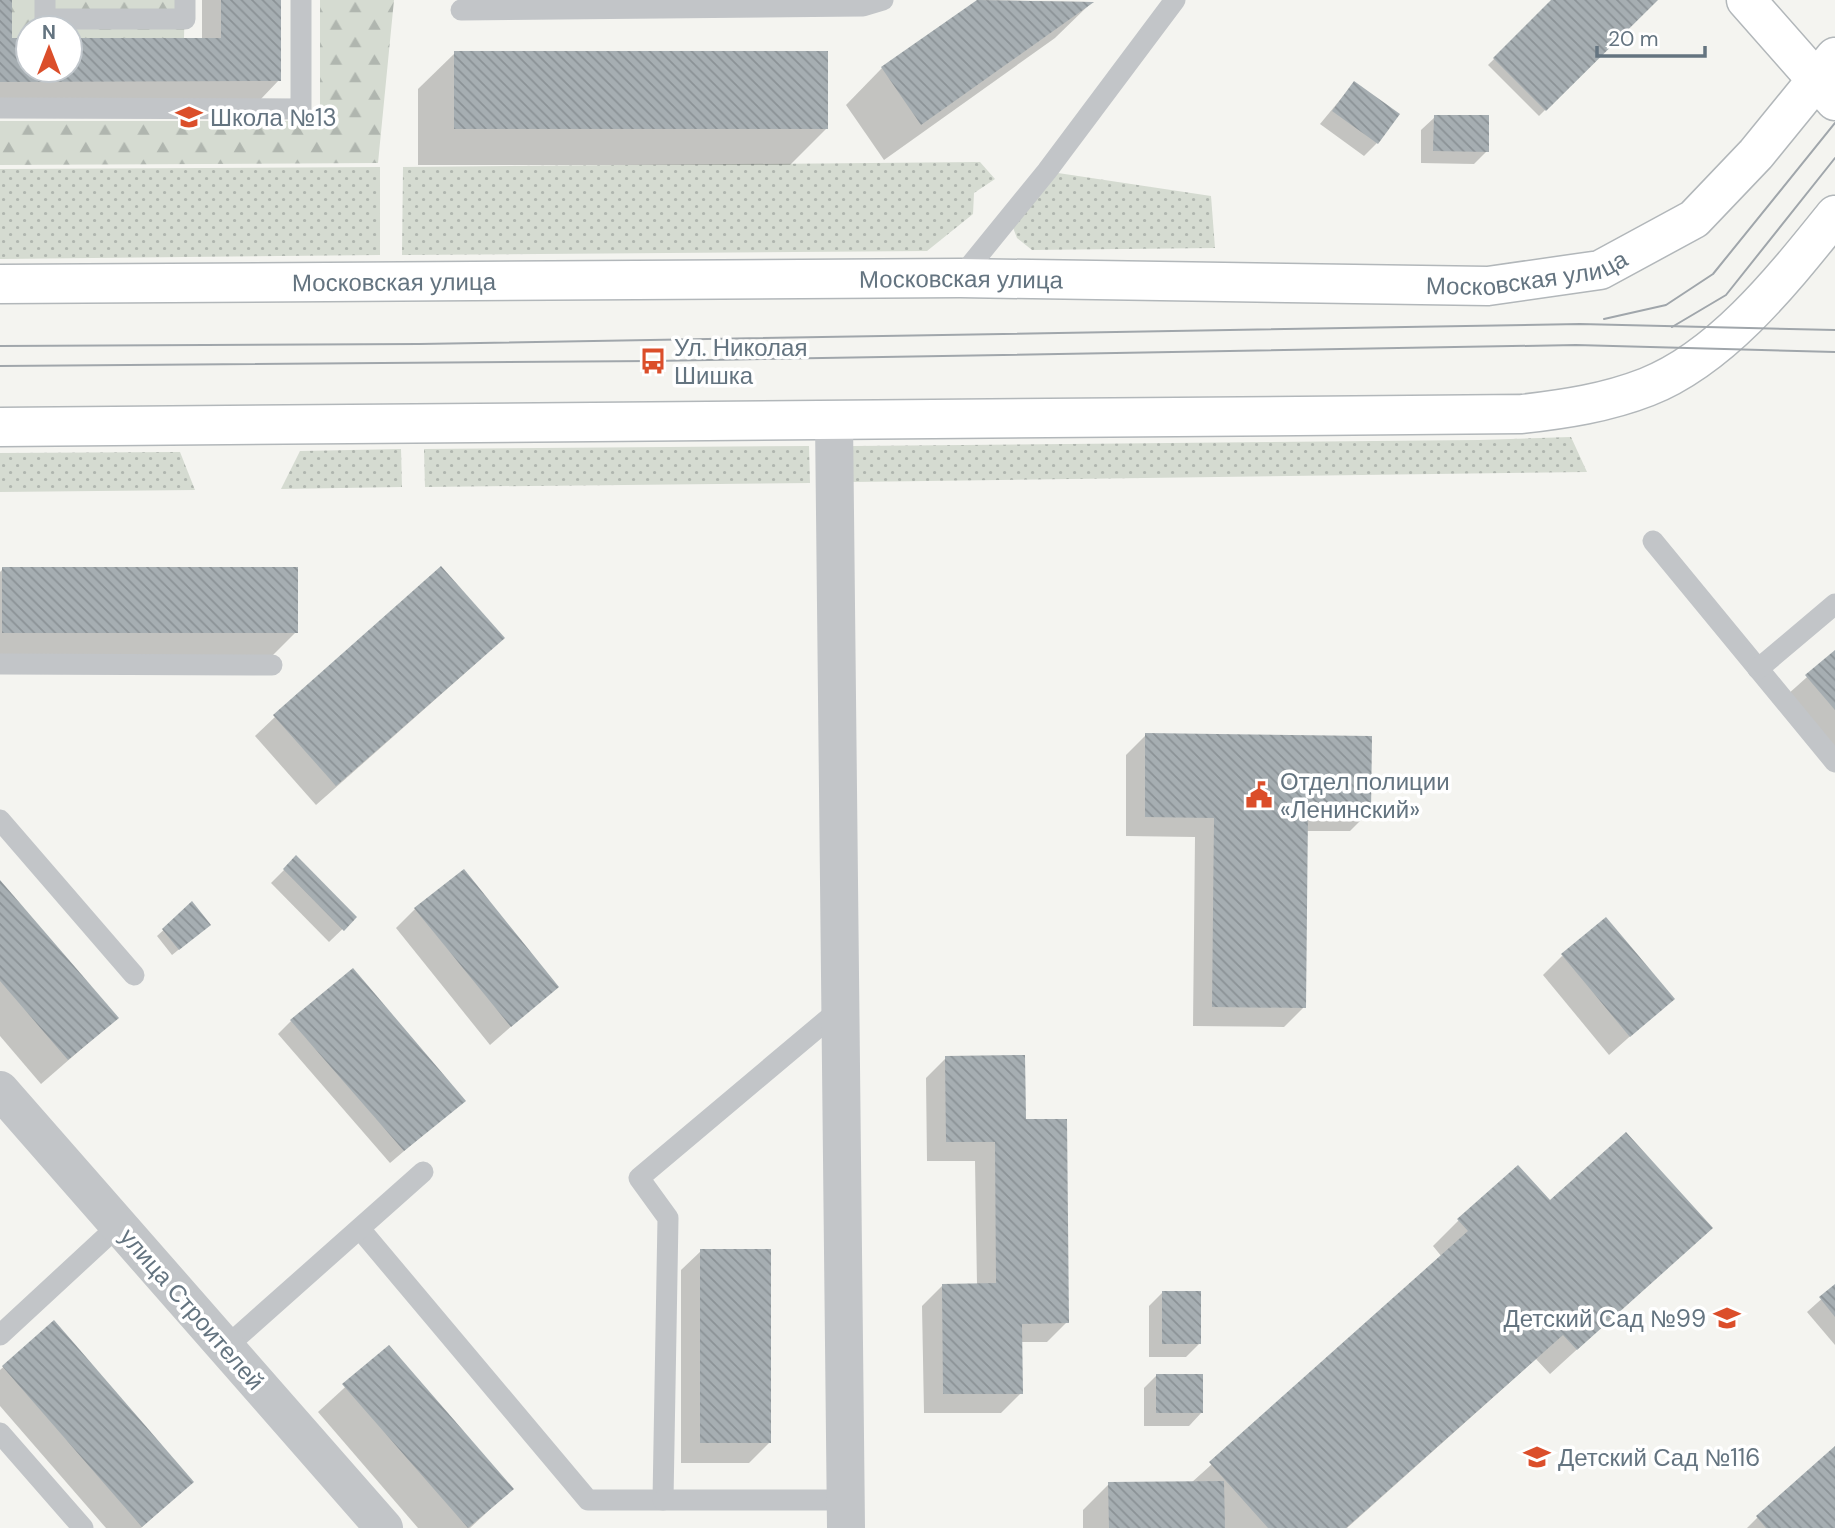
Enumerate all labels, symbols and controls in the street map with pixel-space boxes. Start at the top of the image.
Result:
north arrow [14,14,84,84]
scale bar [1597,14,1706,58]
text: N [42,20,56,45]
text: 20 m [1608,25,1659,53]
school or university icon: Школа №13 [174,102,204,132]
place label: Школа №13 [210,102,337,133]
street label: Московская улица [1426,242,1633,302]
street label: Московская улица [859,262,1064,295]
street label: Московская улица [292,265,497,298]
place label: Ул. Николая Шишка [674,332,807,391]
bus stop icon: Ул. Николая Шишка [638,346,668,376]
place label: Отдел полиции «Ленинский» [1280,766,1450,825]
public building icon: Отдел полиции «Ленинский» [1244,780,1274,810]
street label: улица Строителей [113,1222,271,1396]
place label: Детский Сад №99 [1504,1303,1706,1334]
school or university icon: Детский Сад №99 [1712,1303,1742,1333]
school or university icon: Детский Сад №116 [1522,1442,1552,1472]
place label: Детский Сад №116 [1558,1442,1760,1473]

